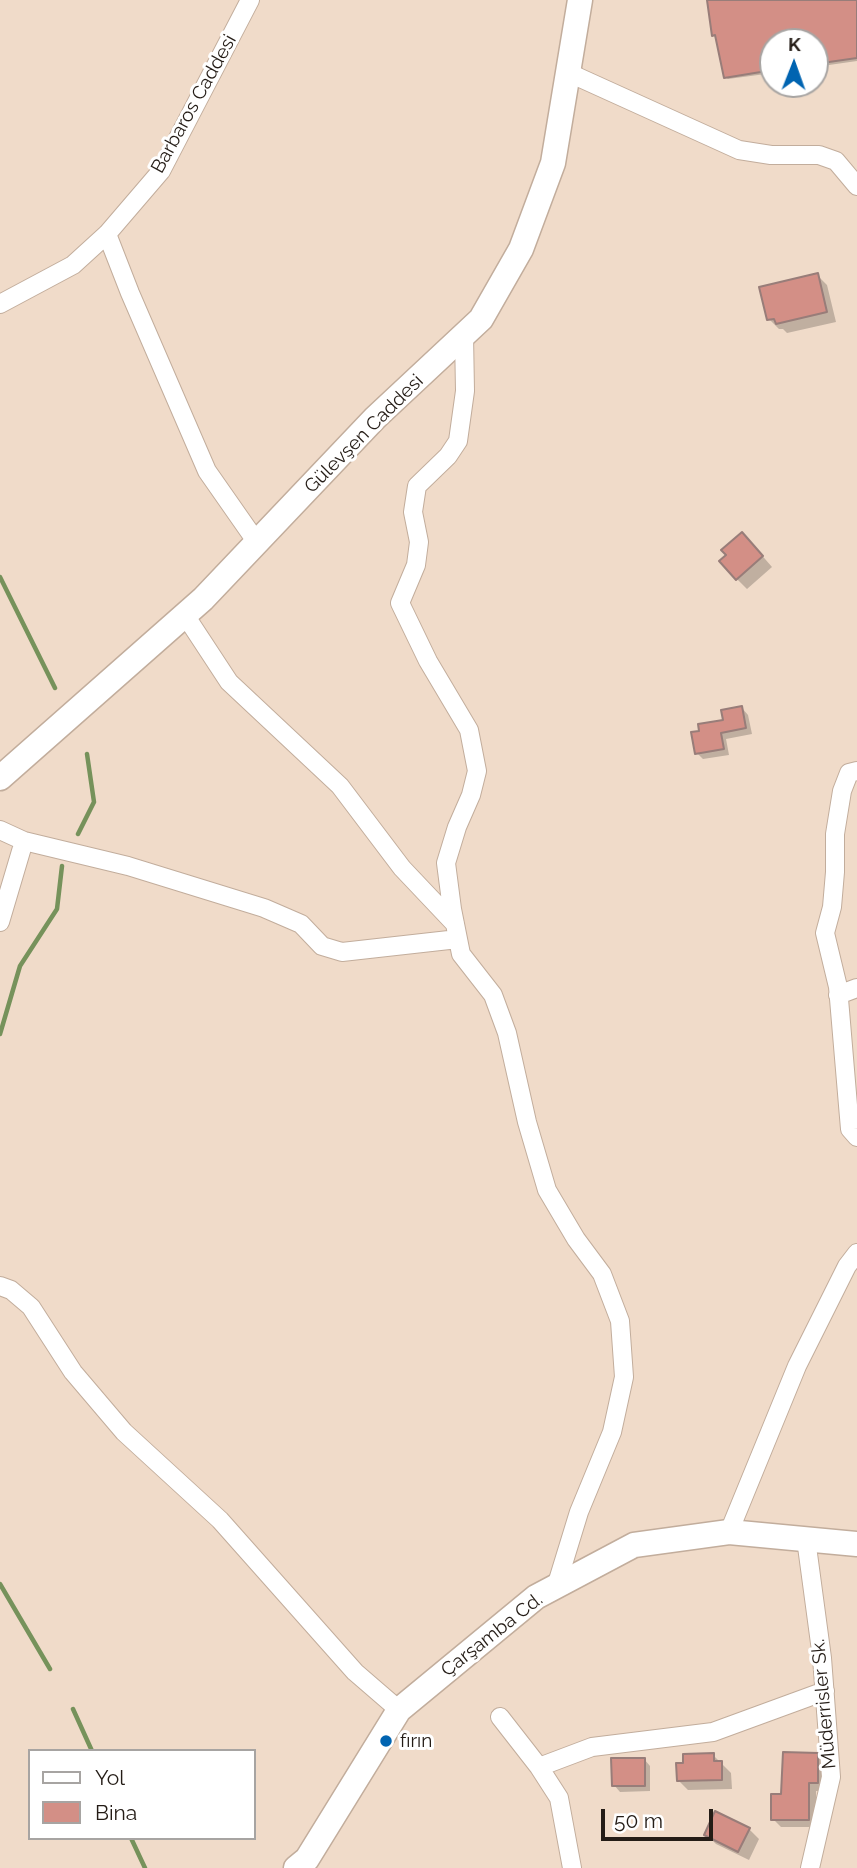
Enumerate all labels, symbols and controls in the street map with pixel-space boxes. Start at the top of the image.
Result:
north arrow [759,28,829,98]
street label: Barbaros Caddesi [146,31,242,177]
text: K [788,33,801,55]
street label: Gülevşen Caddesi [300,370,428,498]
street label: Çarşamba Cd. [437,1588,547,1682]
street label: Müderrisler Sk. [807,1638,841,1770]
place label: fırın [400,1730,432,1752]
marker: fırın [378,1733,394,1749]
legend [28,1749,256,1840]
text: Yol [95,1765,125,1790]
scale bar [605,1794,717,1838]
text: Bina [95,1800,137,1825]
text: 50 m [614,1808,663,1833]

